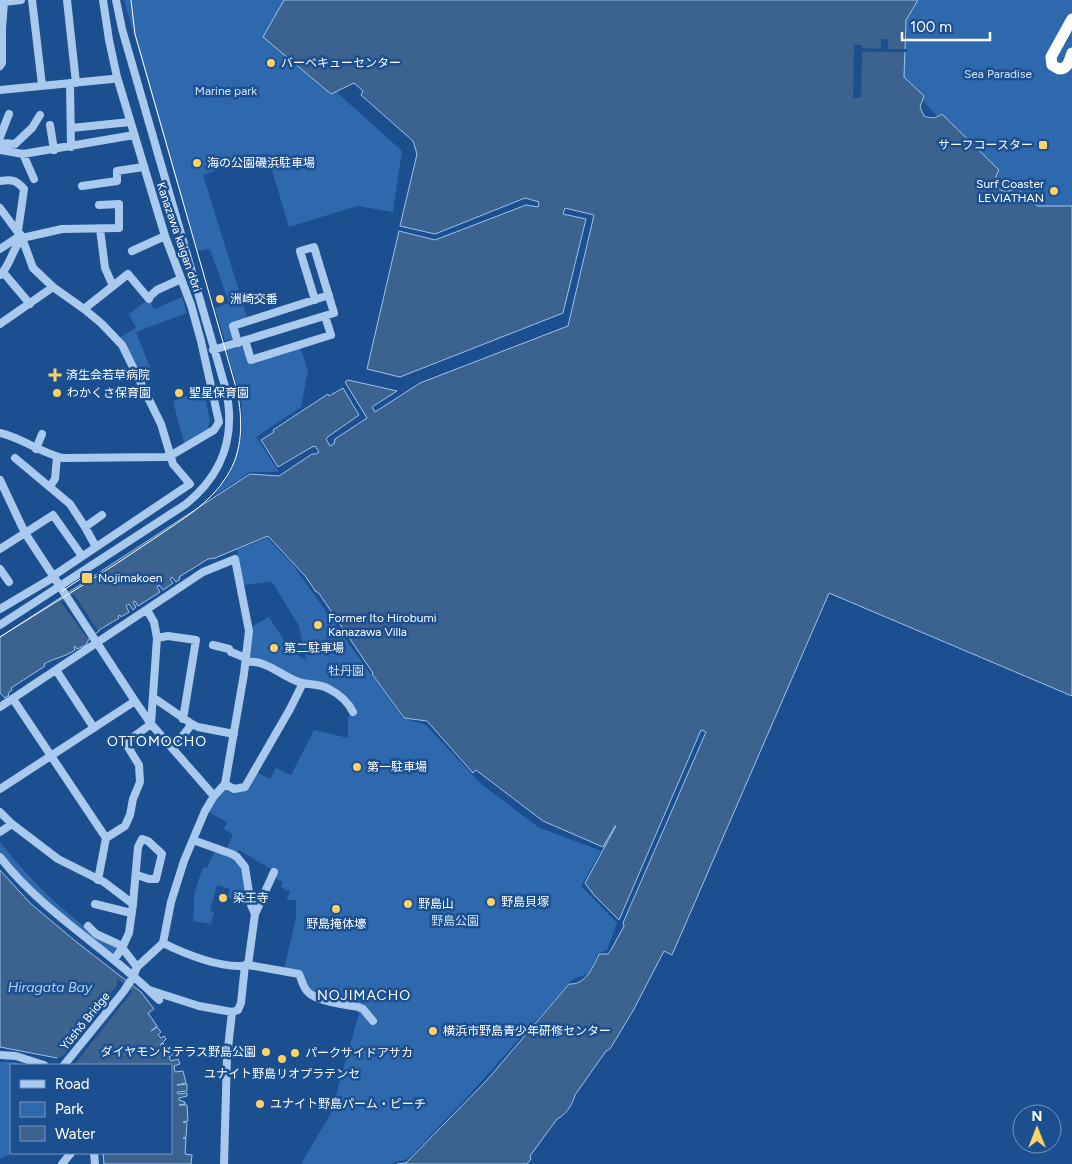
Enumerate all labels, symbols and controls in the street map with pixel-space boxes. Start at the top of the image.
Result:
scale bar [902,10,990,42]
text: 100 m [910,18,952,36]
place label: バーベキューセンター [281,56,401,70]
marker: バーベキューセンター [265,57,277,69]
park label: Sea Paradise [964,67,1032,81]
park label: Marine park [195,84,257,98]
place label: サーフコースター [938,138,1033,152]
marker: サーフコースター [1037,139,1049,151]
place label: 海の公園磯浜駐車場 [207,156,315,170]
marker: 海の公園磯浜駐車場 [191,157,203,169]
place label: Surf Coaster LEVIATHAN [976,177,1044,205]
street label: Kanazawa kaigan dōri [154,181,204,293]
marker: Surf Coaster LEVIATHAN [1048,185,1060,197]
place label: 洲崎交番 [230,292,278,306]
marker: 洲崎交番 [214,293,226,305]
marker: 済生会若草病院 [48,368,62,382]
place label: 済生会若草病院 [66,368,150,382]
place label: わかくさ保育園 [67,386,151,400]
place label: 聖星保育園 [189,386,249,400]
marker: わかくさ保育園 [51,387,63,399]
marker: 聖星保育園 [173,387,185,399]
marker: Nojimakoen [80,571,94,585]
place label: Nojimakoen [98,571,163,585]
place label: Former Ito Hirobumi Kanazawa Villa [328,611,436,639]
marker: Former Ito Hirobumi Kanazawa Villa [312,619,324,631]
place label: 第二駐車場 [284,641,344,655]
marker: 第二駐車場 [268,642,280,654]
park label: 牡丹園 [328,664,364,678]
district label: OTTOMOCHO [107,733,207,750]
place label: 第一駐車場 [367,760,427,774]
marker: 第一駐車場 [351,761,363,773]
place label: 染王寺 [233,891,269,905]
marker: 染王寺 [217,892,229,904]
place label: 野島貝塚 [501,895,549,909]
marker: 野島貝塚 [485,896,497,908]
place label: 野島山 [418,897,454,911]
marker: 野島山 [402,898,414,910]
marker: 野島掩体壕 [330,903,342,915]
park label: 野島公園 [431,914,479,928]
place label: 野島掩体壕 [306,917,367,931]
water label: Hiragata Bay [8,979,93,996]
district label: NOJIMACHO [317,987,411,1004]
street label: Yūshō Bridge [57,989,113,1053]
place label: 横浜市野島青少年研修センター [443,1024,611,1038]
marker: 横浜市野島青少年研修センター [427,1025,439,1037]
place label: ダイヤモンドテラス野島公園 [101,1045,256,1059]
marker: ダイヤモンドテラス野島公園 [260,1046,272,1058]
place label: パークサイドアサカ [305,1046,413,1060]
marker: パークサイドアサカ [289,1047,301,1059]
marker: ユナイト野島リオプラテンセ [276,1053,288,1065]
legend [10,1064,172,1154]
place label: ユナイト野島リオプラテンセ [204,1067,360,1081]
text: Road [55,1075,90,1093]
place label: ユナイト野島パーム・ビーチ [270,1097,426,1111]
marker: ユナイト野島パーム・ビーチ [254,1098,266,1110]
text: Park [55,1100,84,1118]
north arrow [1012,1104,1062,1154]
text: N [1032,1108,1042,1125]
text: Water [55,1125,95,1143]

